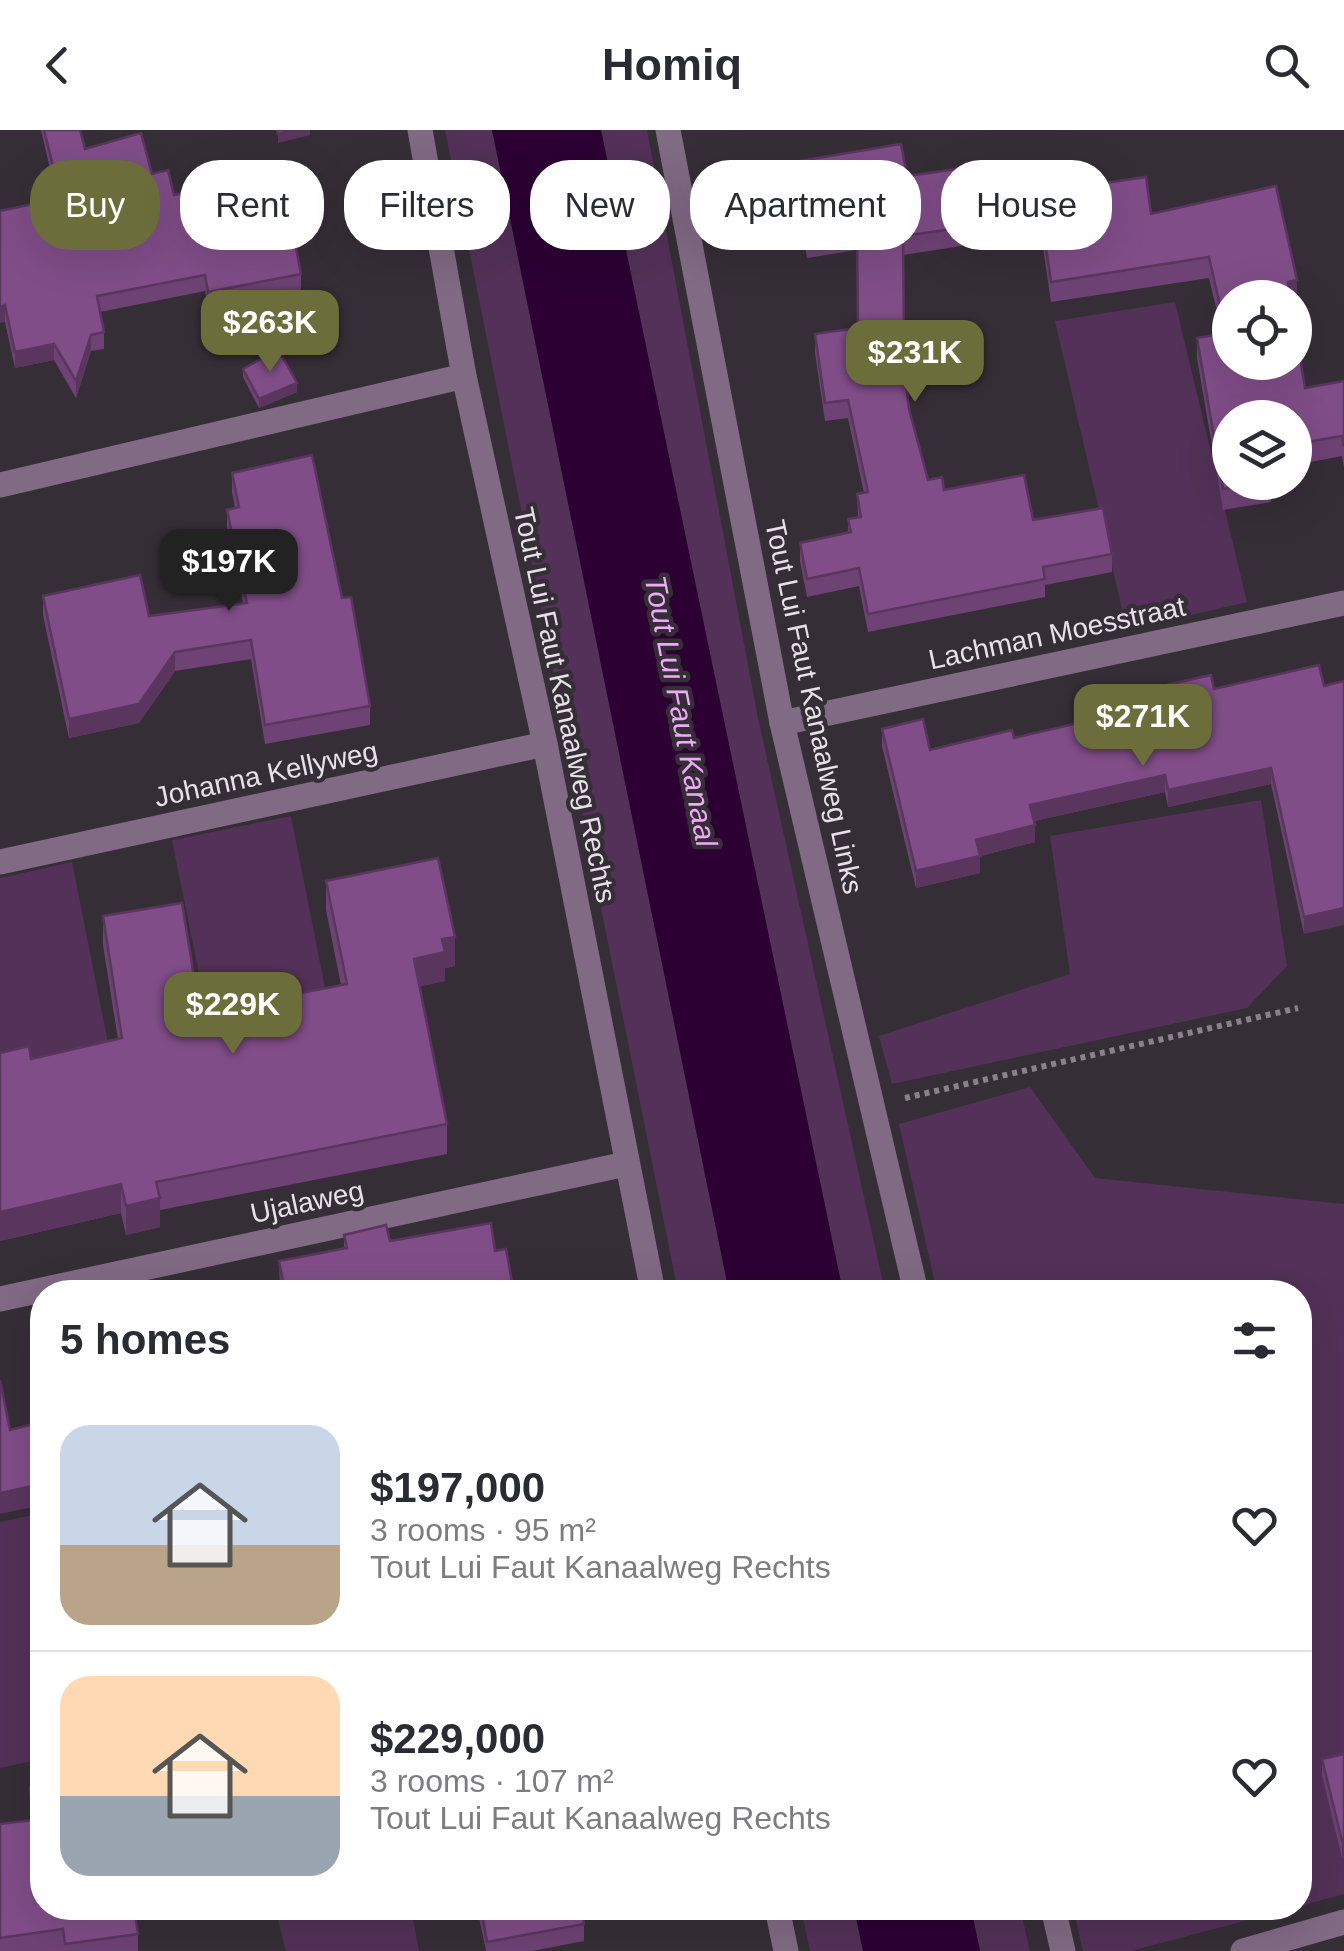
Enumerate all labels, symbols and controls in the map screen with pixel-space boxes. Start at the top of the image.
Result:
icon: back [30,38,85,93]
icon: search [1259,38,1314,93]
text: Homiq [602,39,742,90]
chip: Buy [30,160,160,250]
chip: Rent [180,160,324,250]
chip: Filters [344,160,510,250]
chip: New [530,160,670,250]
chip: Apartment [690,160,921,250]
chip: House [941,160,1112,250]
map controls [1212,280,1312,500]
button: locate [1212,280,1312,380]
pin: $263K [200,290,340,375]
text: $263K [223,304,317,340]
pin: $231K [845,320,985,405]
text: $231K [868,334,962,370]
button: layers [1212,400,1312,500]
street label: Tout Lui Faut Kanaalweg Rechts [508,505,622,905]
street label: Tout Lui Faut Kanaalweg Links [759,517,869,897]
pin: $197K [159,529,299,614]
text: $197K [182,543,276,579]
water label: Tout Lui Faut Kanaal [638,573,724,851]
street label: Lachman Moesstraat [926,591,1188,675]
pin: $271K [1073,684,1213,769]
text: $271K [1096,698,1190,734]
street label: Johanna Kellyweg [152,735,380,813]
pin: $229K [163,972,303,1057]
text: $229K [186,986,280,1022]
street label: Ujalaweg [247,1175,367,1229]
icon: filters [1227,1313,1282,1368]
text: 5 homes [60,1316,230,1363]
text: $197,000 [370,1464,545,1511]
icon: home [140,1465,260,1585]
icon: heart [1227,1498,1282,1553]
text: 3 rooms · 95 m² [370,1512,596,1548]
text: Tout Lui Faut Kanaalweg Rechts [370,1549,831,1585]
text: $229,000 [370,1715,545,1762]
icon: home [140,1716,260,1836]
icon: heart [1227,1749,1282,1804]
text: 3 rooms · 107 m² [370,1763,614,1799]
text: Tout Lui Faut Kanaalweg Rechts [370,1800,831,1836]

